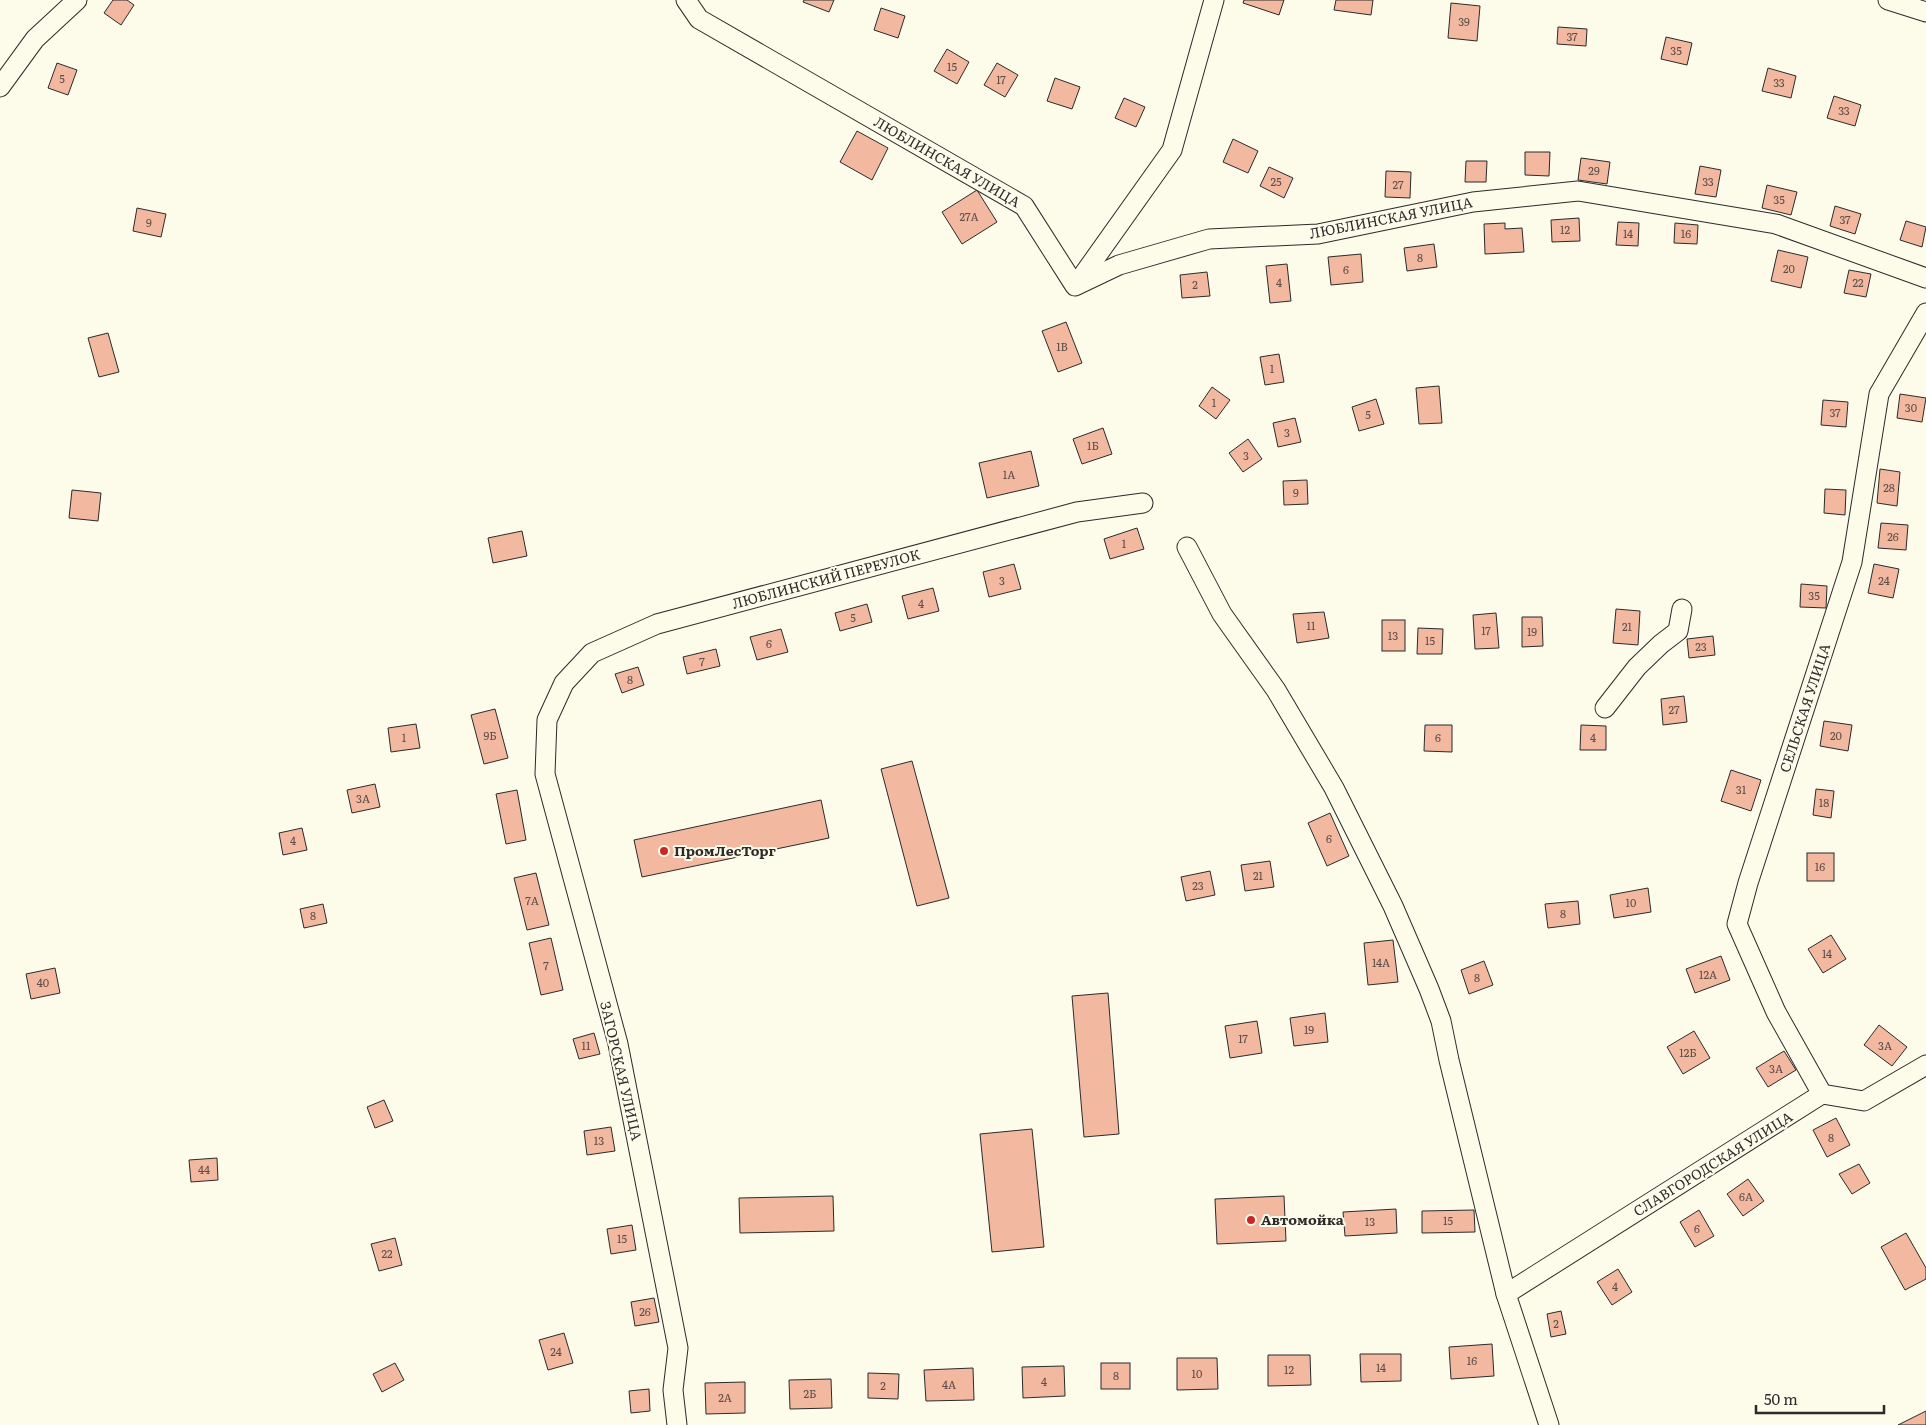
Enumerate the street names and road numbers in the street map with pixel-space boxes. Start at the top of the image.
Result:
street label: ЛЮБЛИНСКАЯ УЛИЦА [871,111,1025,212]
street label: ЛЮБЛИНСКАЯ УЛИЦА [1307,191,1475,243]
street label: ЛЮБЛИНСКИЙ ПЕРЕУЛОК [730,543,923,613]
street label: СЕЛЬСКАЯ УЛИЦА [1774,640,1835,775]
street label: ЗАГОРСКАЯ УЛИЦА [596,999,648,1143]
street label: СЛАВГОРОДСКАЯ УЛИЦА [1629,1106,1796,1220]

